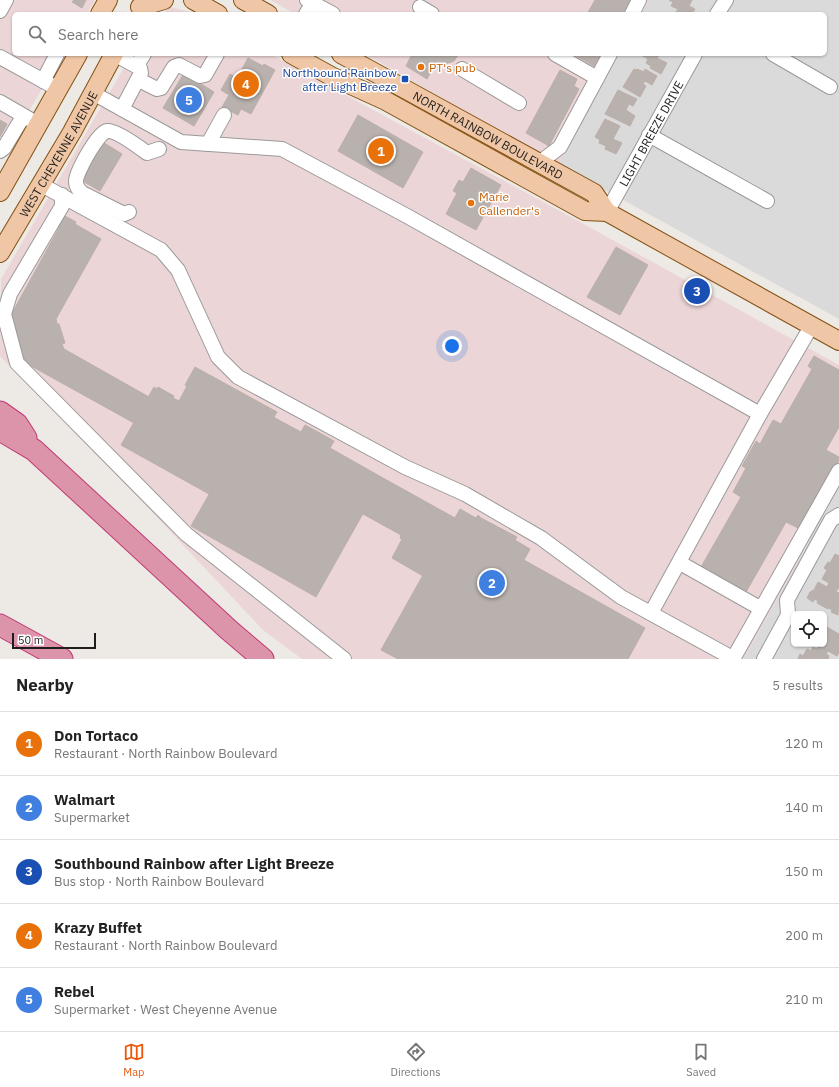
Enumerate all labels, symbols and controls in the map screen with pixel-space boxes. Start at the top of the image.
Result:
search box [12,12,827,56]
icon: search [26,23,48,45]
text: Search here [58,25,138,44]
place label: PT's pub [429,60,476,75]
marker: PT's pub [416,62,426,72]
place label: Northbound Rainbow after Light Breeze [283,65,397,94]
pin: 4 [233,69,259,99]
marker: Northbound Rainbow after Light Breeze [400,74,410,84]
street label: LIGHT BREEZE DRIVE [615,78,686,189]
pin: 5 [176,85,202,115]
street label: WEST CHEYENNE AVENUE [16,88,100,219]
street label: NORTH RAINBOW BOULEVARD [411,88,566,182]
pin: 1 [368,136,394,166]
place label: Marie Callender's [479,189,540,218]
marker: Marie Callender's [466,198,476,208]
pin: 3 [684,276,710,306]
your location [442,336,462,356]
pin: 2 [479,568,505,598]
map controls [791,611,827,647]
button: locate [791,611,827,647]
scale bar [12,631,96,650]
text: 50 m [18,633,43,647]
text: Nearby [16,674,74,696]
text: 5 results [772,677,823,694]
text: Don Tortaco [54,726,138,745]
text: 1 [25,735,33,752]
text: 120 m [785,735,823,752]
text: Restaurant · North Rainbow Boulevard [54,745,277,762]
text: Walmart [54,790,115,809]
text: 2 [25,799,33,816]
text: 140 m [785,799,823,816]
text: Supermarket [54,809,130,826]
text: Southbound Rainbow after Light Breeze [54,854,334,873]
text: 3 [25,863,33,880]
text: 150 m [785,863,823,880]
text: Bus stop · North Rainbow Boulevard [54,873,264,890]
text: Krazy Buffet [54,918,142,937]
text: 4 [25,927,33,944]
text: 200 m [785,927,823,944]
text: Restaurant · North Rainbow Boulevard [54,937,277,954]
text: Rebel [54,982,94,1001]
text: 5 [25,991,33,1008]
text: 210 m [785,991,823,1008]
text: Supermarket · West Cheyenne Avenue [54,1001,277,1018]
tab: Map [123,1041,145,1079]
tab: Directions [391,1041,441,1079]
tab: Saved [686,1041,716,1079]

